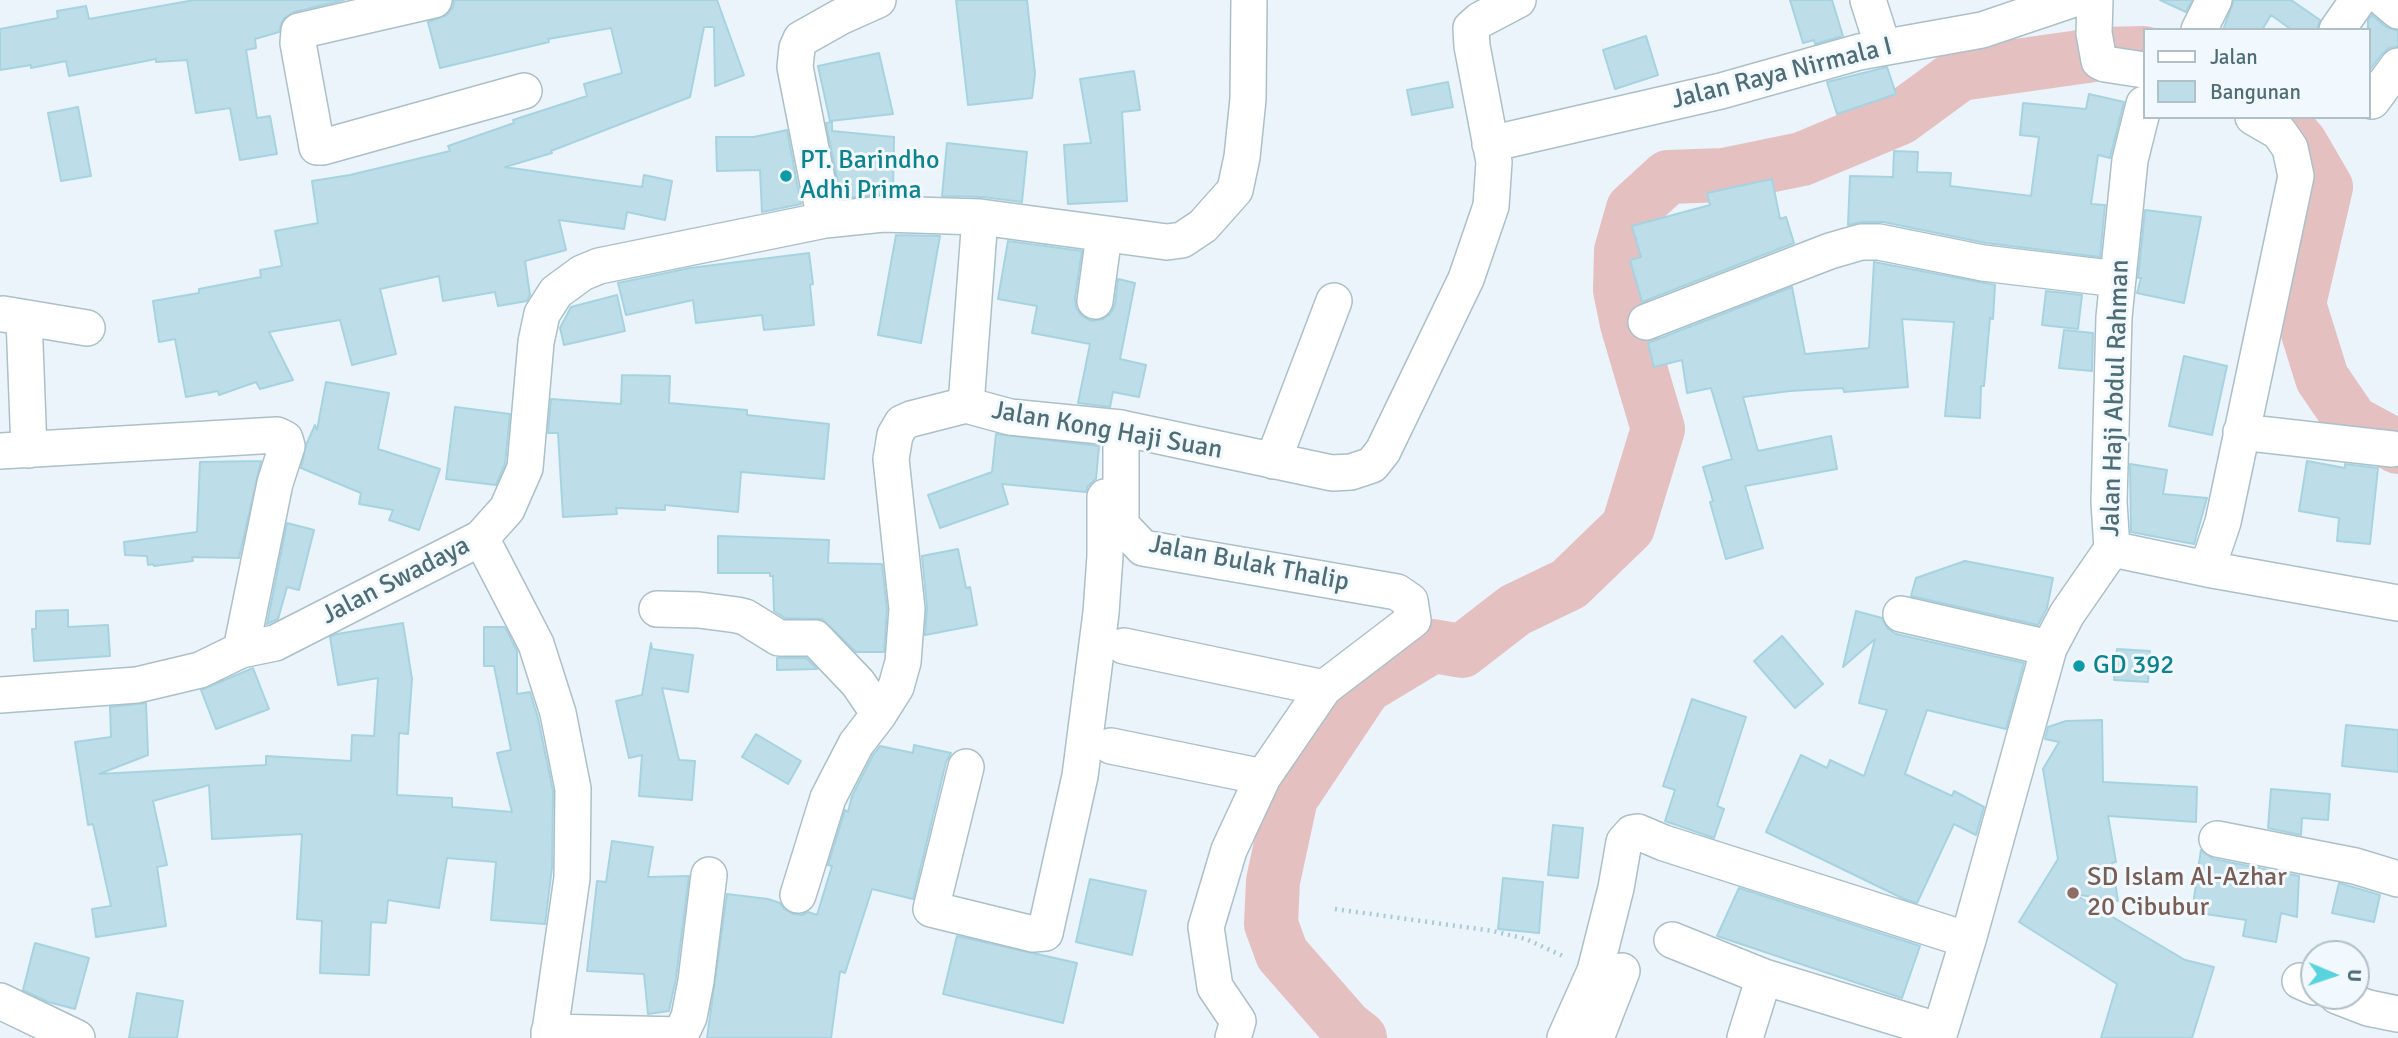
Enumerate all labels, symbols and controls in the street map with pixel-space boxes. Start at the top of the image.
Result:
legend [2142,28,2370,119]
street label: Jalan Raya Nirmala I [1668,31,1896,117]
text: Jalan [2210,44,2258,70]
text: Bangunan [2210,79,2301,105]
place label: PT. Barindho Adhi Prima [800,145,940,206]
marker: PT. Barindho Adhi Prima [778,168,794,184]
street label: Jalan Haji Abdul Rahman [2096,259,2136,537]
street label: Jalan Kong Haji Suan [989,395,1225,467]
street label: Jalan Bulak Thalip [1146,529,1352,599]
street label: Jalan Swadaya [317,530,475,632]
place label: GD 392 [2093,650,2174,682]
marker: GD 392 [2071,658,2087,674]
place label: SD Islam Al-Azhar 20 Cibubur [2087,862,2287,924]
marker: SD Islam Al-Azhar 20 Cibubur [2065,885,2081,901]
north arrow [2300,940,2370,1010]
text: U [2342,969,2366,982]

